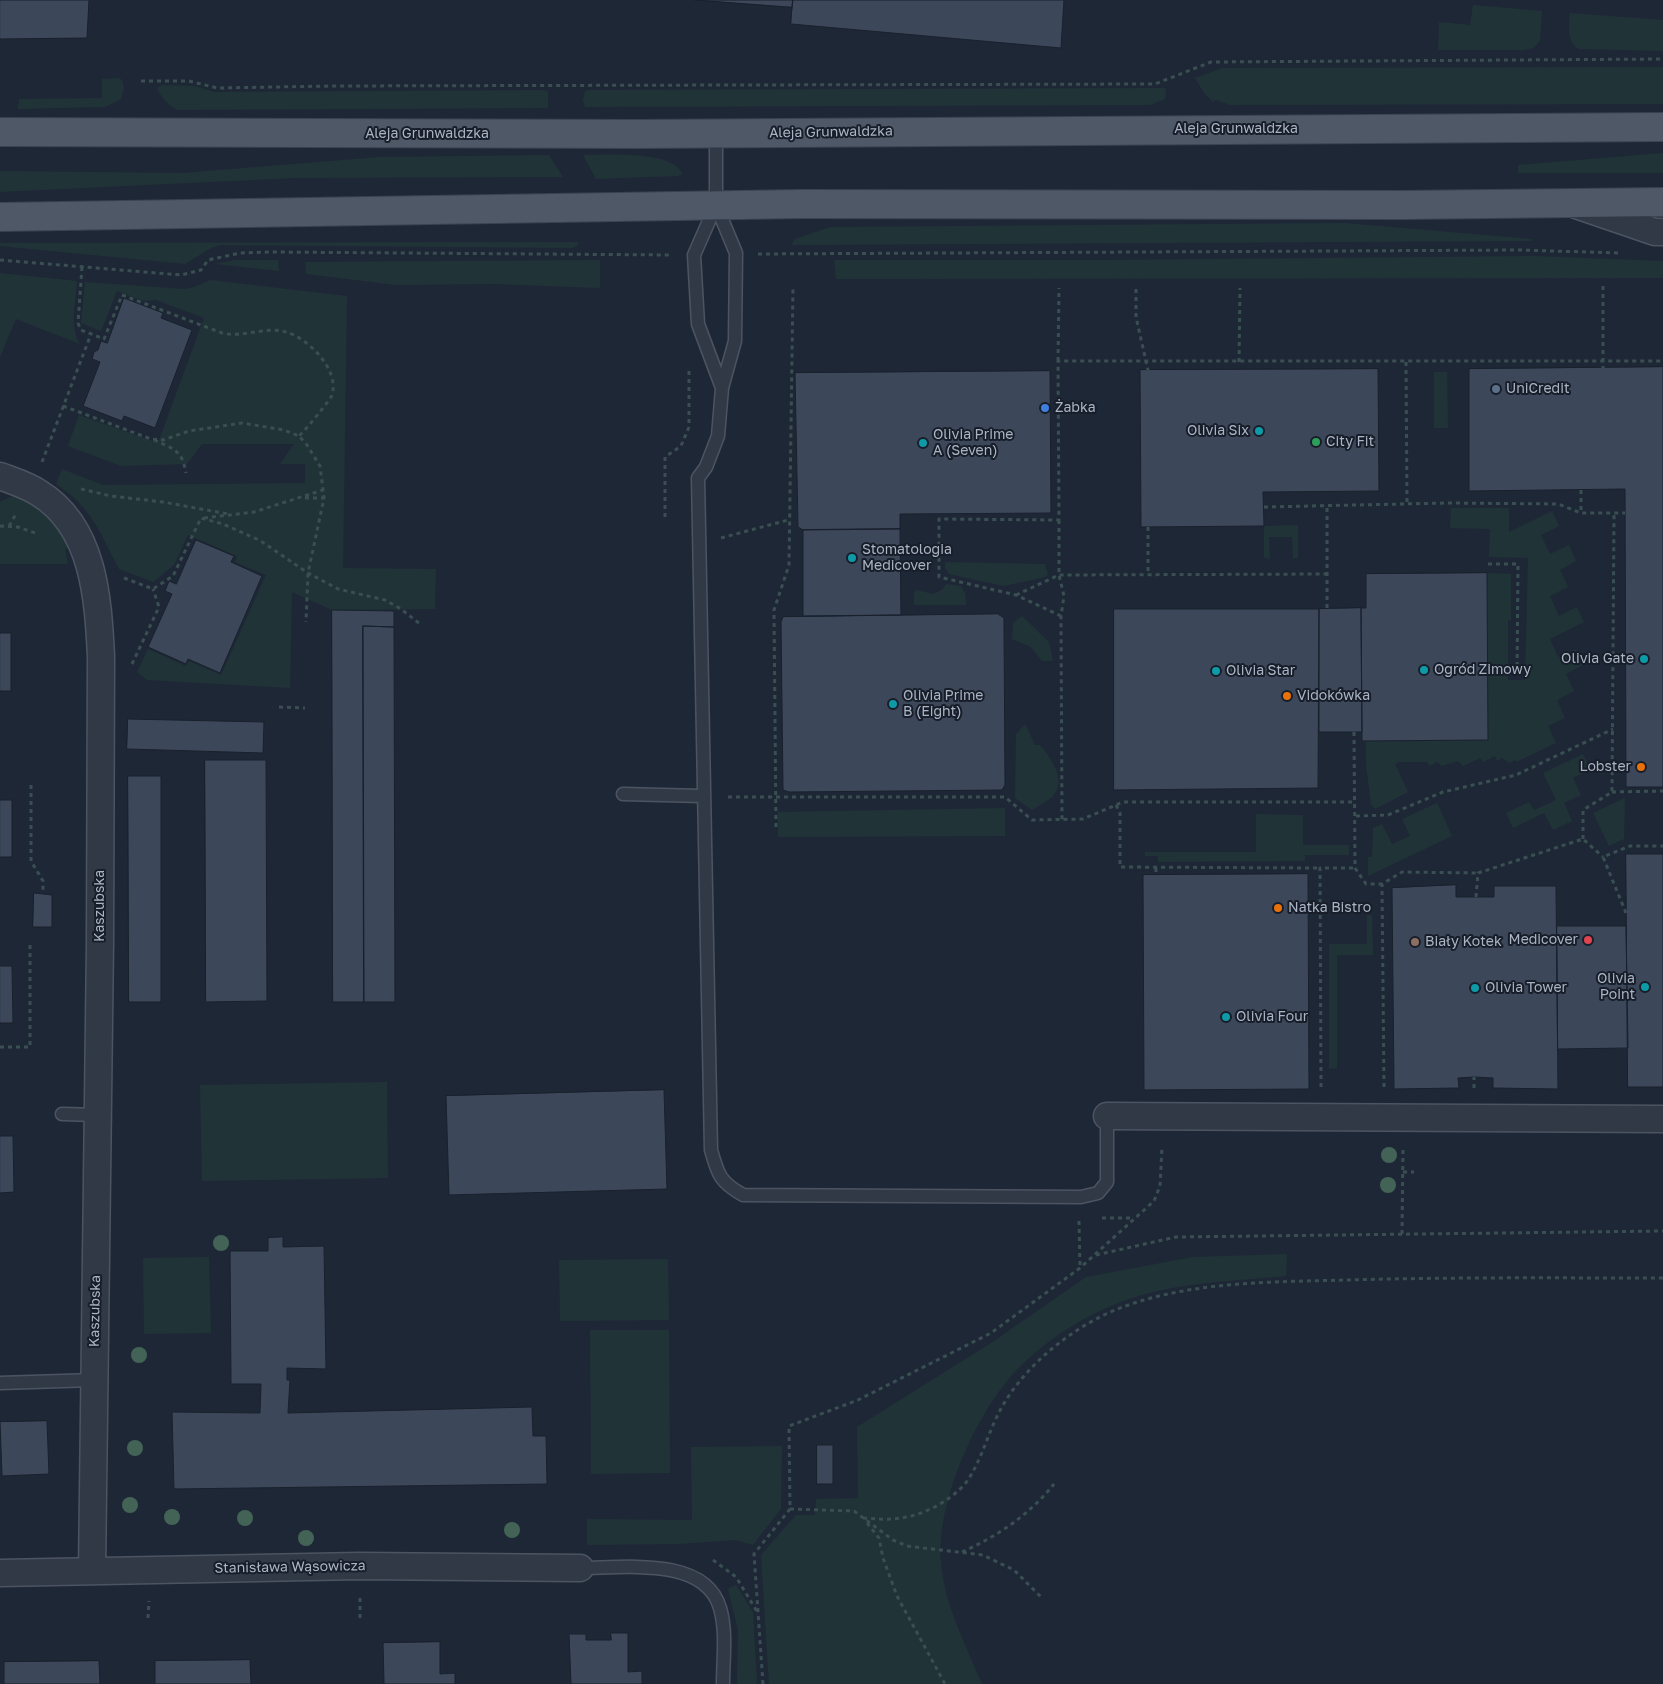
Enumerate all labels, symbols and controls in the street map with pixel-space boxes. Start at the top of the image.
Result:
street label: Aleja Grunwaldzka [1174,121,1298,137]
street label: Aleja Grunwaldzka [769,123,893,141]
street label: Aleja Grunwaldzka [365,126,489,142]
place label: UniCredit [1506,381,1570,397]
marker: UniCredit [1490,383,1502,395]
place label: Żabka [1055,400,1096,416]
marker: Żabka [1039,402,1051,414]
place label: Olivia Six [1187,423,1249,439]
marker: Olivia Six [1253,425,1265,437]
place label: Olivia Prime A (Seven) [933,427,1013,460]
place label: City Fit [1326,434,1374,450]
marker: City Fit [1310,436,1322,448]
marker: Olivia Prime A (Seven) [917,437,929,449]
place label: Stomatologia Medicover [862,542,952,574]
marker: Stomatologia Medicover [846,552,858,564]
place label: Olivia Gate [1561,651,1634,667]
marker: Olivia Gate [1638,653,1650,665]
place label: Ogród Zimowy [1434,662,1531,678]
place label: Olivia Star [1226,663,1295,679]
marker: Ogród Zimowy [1418,664,1430,676]
marker: Olivia Star [1210,665,1222,677]
place label: Olivia Prime B (Eight) [903,688,983,720]
place label: Vidokówka [1297,688,1370,704]
marker: Vidokówka [1281,690,1293,702]
marker: Olivia Prime B (Eight) [887,698,899,710]
place label: Lobster [1580,759,1631,775]
marker: Lobster [1635,761,1647,773]
street label: Kaszubska [92,870,108,942]
place label: Natka Bistro [1288,900,1371,916]
marker: Natka Bistro [1272,902,1284,914]
place label: Medicover [1509,932,1578,948]
place label: Biały Kotek [1425,934,1502,950]
marker: Medicover [1582,934,1594,946]
marker: Biały Kotek [1409,936,1421,948]
place label: Olivia Point [1597,971,1635,1004]
place label: Olivia Tower [1485,980,1567,996]
marker: Olivia Point [1639,981,1651,993]
marker: Olivia Tower [1469,982,1481,994]
place label: Olivia Four [1236,1009,1308,1025]
marker: Olivia Four [1220,1011,1232,1023]
street label: Kaszubska [86,1275,104,1347]
street label: Stanisława Wąsowicza [214,1557,366,1577]

